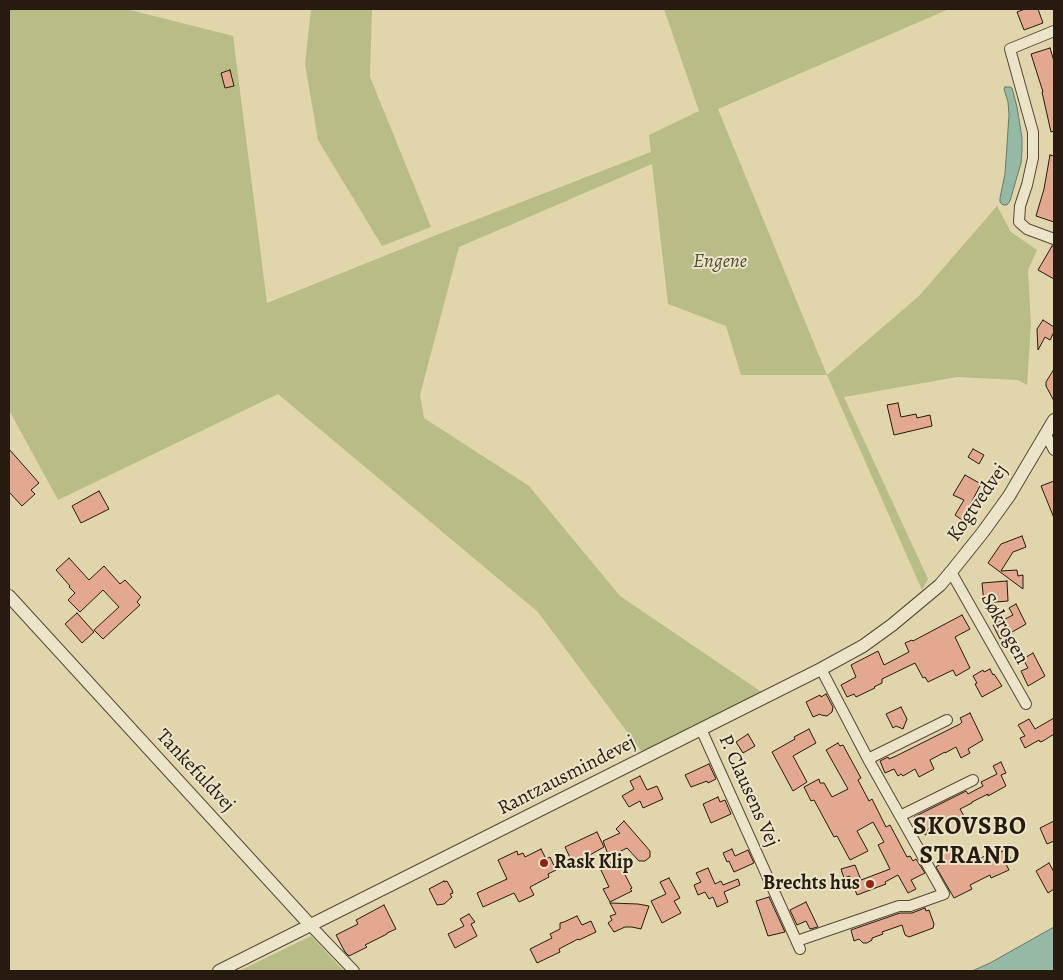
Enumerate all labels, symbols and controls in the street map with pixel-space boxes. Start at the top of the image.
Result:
park label: Engene [693,250,747,274]
street label: Kogtvedvej [943,460,1013,546]
street label: Søkrogen [975,589,1033,669]
street label: Tankefuldvej [151,725,239,817]
street label: Rantzausmindevej [494,731,640,821]
street label: P. Clausens Vej [713,731,783,851]
district label: SKOVSBO STRAND [912,813,1028,872]
place label: Rask Klip [554,851,633,875]
marker: Rask Klip [538,857,550,869]
place label: Brechts hus [763,872,860,896]
marker: Brechts hus [864,878,876,890]

